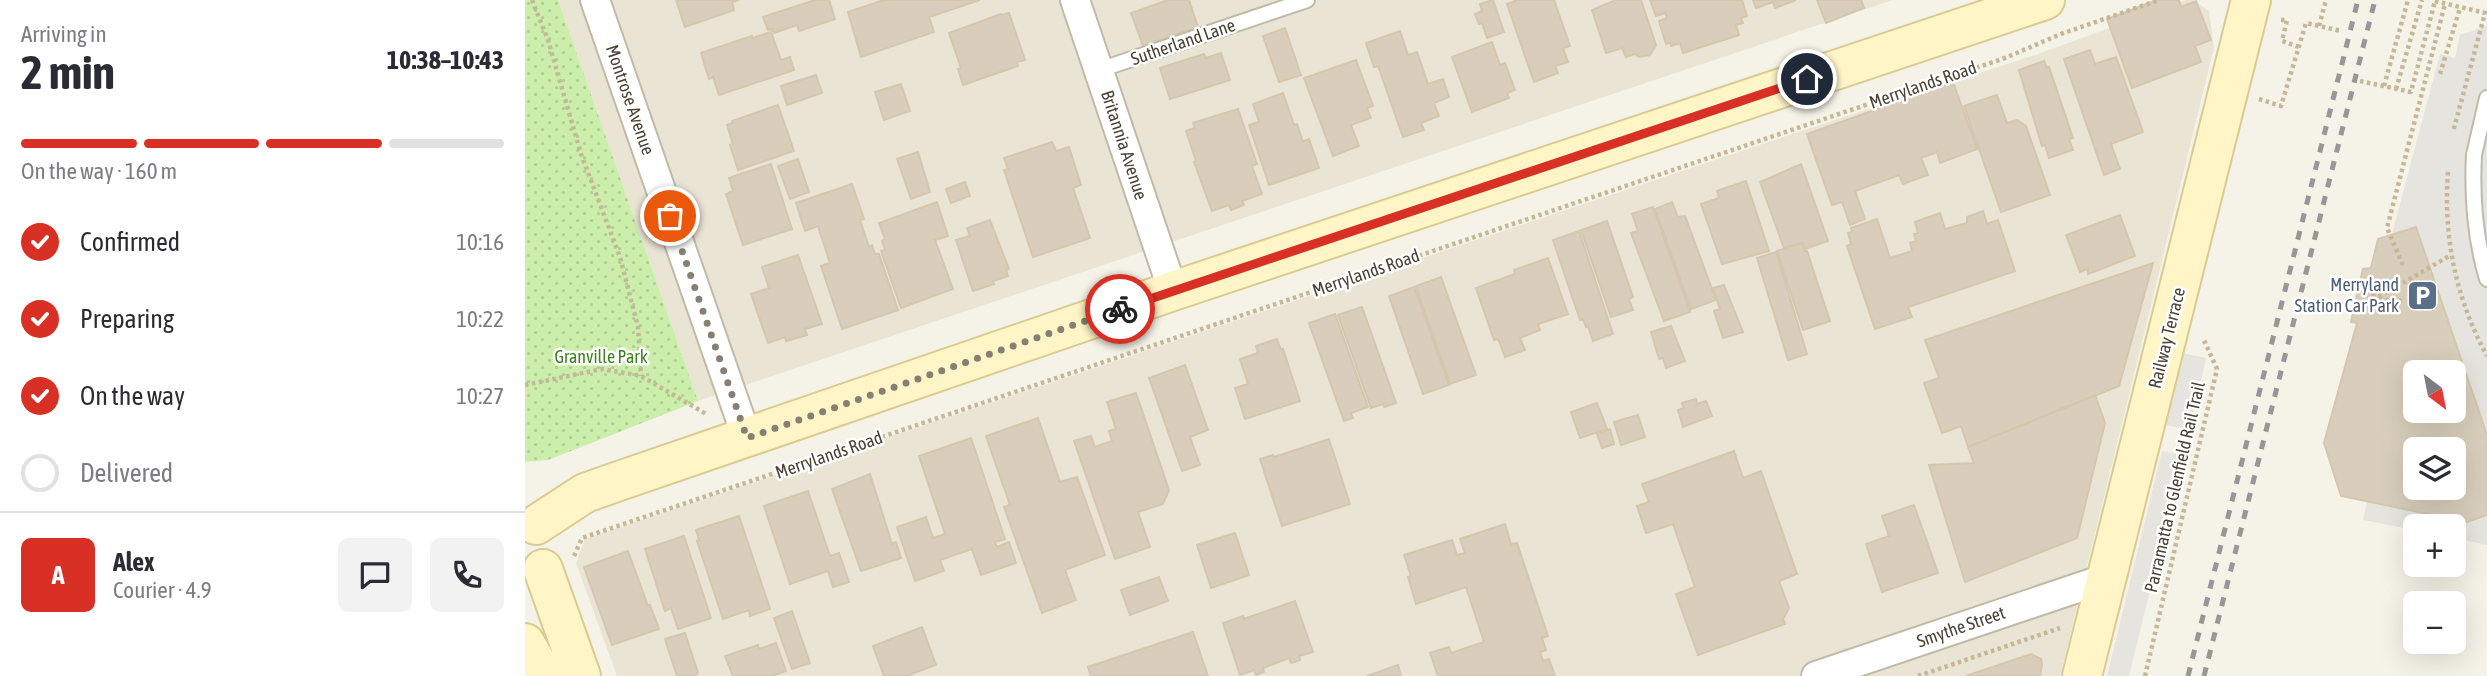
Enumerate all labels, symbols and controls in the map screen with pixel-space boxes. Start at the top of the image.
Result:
street label: Sutherland Lane [1128,14,1238,69]
text: Arriving in [21,21,107,47]
street label: Montrose Avenue [602,42,659,158]
text: 10:38–10:43 [387,45,504,75]
text: 2 min [21,46,115,99]
pin [1777,49,1837,109]
street label: Merrylands Road [1867,56,1979,113]
icon: home [1788,60,1826,98]
street label: Britannia Avenue [1097,87,1152,202]
text: On the way · 160 m [21,158,177,184]
pin [640,186,700,246]
icon: bag [651,197,689,235]
icon: check [21,223,59,261]
text: Confirmed [80,227,180,257]
text: 10:16 [456,229,504,255]
street label: Merrylands Road [1310,244,1422,301]
courier [1085,274,1155,344]
place label: Merryland Station Car Park [2295,274,2399,316]
parking icon: Merryland Station Car Park [2405,278,2439,312]
street label: Railway Terrace [2144,285,2189,391]
icon: bike [1101,290,1139,328]
icon: check [21,300,59,338]
text: Preparing [80,304,174,334]
text: 10:22 [456,306,504,332]
park label: Granville Park [554,346,648,367]
north arrow [2403,360,2466,424]
map controls [2403,360,2466,654]
icon: check [21,377,59,415]
street label: Parramatta to Glenfield Rail Trail [2140,379,2209,594]
text: On the way [80,381,185,411]
text: 10:27 [456,383,504,409]
street label: Merrylands Road [773,426,885,483]
button: layers [2403,437,2466,500]
text: Delivered [80,458,173,488]
button: + [2403,514,2466,577]
button: chat [338,538,412,612]
button: phone [430,538,504,612]
text: Alex [113,547,154,577]
text: A [52,560,64,590]
text: Courier · 4.9 [113,577,212,603]
button: − [2403,591,2466,654]
street label: Smythe Street [1914,602,2008,651]

